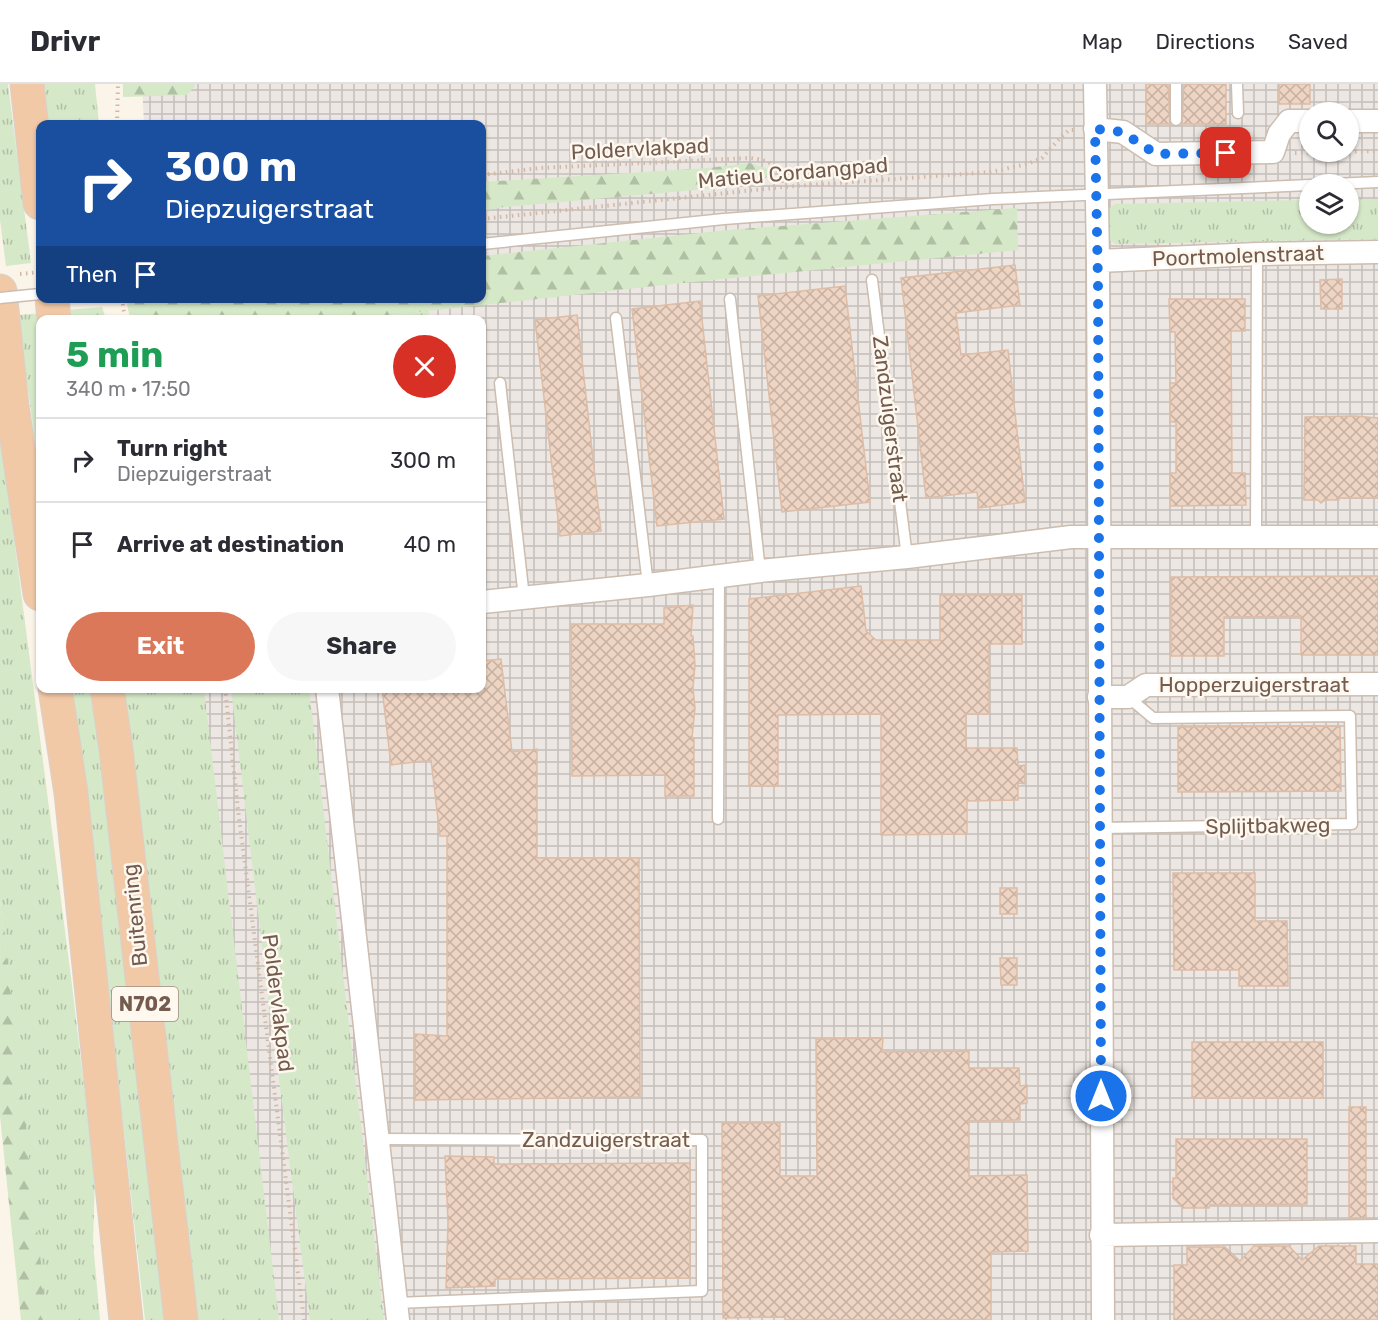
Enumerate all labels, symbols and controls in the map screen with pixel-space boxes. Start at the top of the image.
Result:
text: Drivr [30,25,100,58]
text: Map [1082,29,1123,54]
text: Directions [1156,29,1255,54]
text: Saved [1288,29,1348,54]
map controls [1299,102,1359,234]
button: search [1299,102,1359,162]
pin [1200,127,1251,178]
street label: Poldervlakpad [570,132,710,165]
icon: arrive [1209,136,1242,169]
text: 300 m [165,142,297,192]
icon: right [66,144,144,222]
street label: Matieu Cordangpad [697,152,889,193]
button: layers [1299,174,1359,234]
text: Diepzuigerstraat [165,193,374,225]
street label: Poortmolenstraat [1152,240,1324,271]
icon: arrive [129,258,162,291]
text: Then [66,261,117,288]
text: 5 min [66,333,163,376]
street label: Zandzuigerstraat [868,334,913,504]
button: close [393,335,456,398]
text: 340 m · 17:50 [66,377,191,401]
text: Turn right [117,435,227,462]
icon: right [66,444,99,477]
text: 300 m [390,447,456,474]
text: Diepzuigerstraat [117,462,272,486]
icon: arrive [66,528,99,561]
text: Arrive at destination [117,531,344,558]
text: 40 m [403,531,456,558]
button: Exit [66,612,255,681]
button: Share [267,612,456,681]
street label: Hopperzuigerstraat [1159,672,1349,697]
street label: Splijtbakweg [1205,812,1331,839]
street label: Buitenring [117,863,152,967]
street label: Poldervlakpad [258,933,299,1073]
road number: N702 [112,987,178,1021]
position arrow [1069,1064,1133,1128]
street label: Zandzuigerstraat [522,1127,690,1152]

